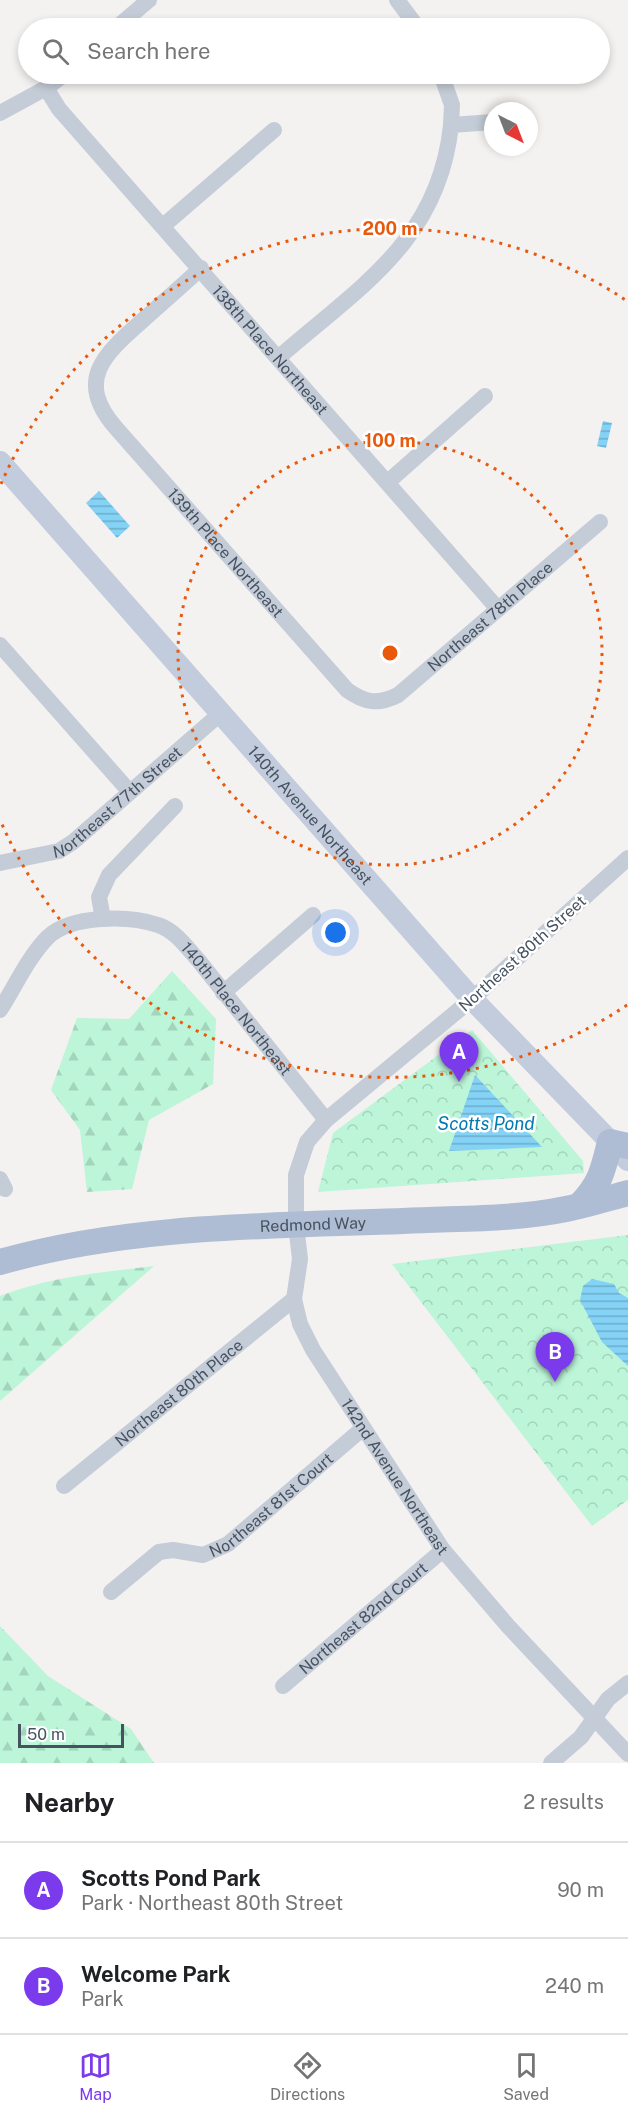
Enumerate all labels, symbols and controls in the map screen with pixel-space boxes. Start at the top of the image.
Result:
search box [18,18,610,84]
icon: search [39,35,72,68]
text: Search here [87,38,211,64]
north arrow [484,102,538,156]
text: 200 m [363,218,417,239]
street label: 138th Place Northeast [208,281,332,419]
text: 100 m [364,430,416,451]
street label: 139th Place Northeast [163,484,287,621]
street label: Northeast 78th Place [424,558,557,676]
centre of rings [380,643,400,663]
street label: Northeast 77th Street [51,742,186,862]
street label: 140th Avenue Northeast [244,742,376,889]
street label: Northeast 80th Street [455,891,590,1015]
your location [321,918,350,947]
street label: 140th Place Northeast [177,938,295,1079]
pin: A [440,1032,478,1082]
water label: Scotts Pond [437,1113,535,1134]
street label: Redmond Way [259,1213,367,1236]
pin: B [536,1332,574,1382]
street label: Northeast 80th Place [111,1335,247,1451]
street label: 142nd Avenue Northeast [337,1395,452,1559]
street label: Northeast 81st Court [206,1449,337,1561]
street label: Northeast 82nd Court [295,1558,431,1678]
scale bar [18,1721,124,1748]
text: 50 m [27,1725,65,1744]
text: Nearby [24,1787,114,1818]
text: 2 results [523,1790,604,1814]
text: Scotts Pond Park [81,1865,261,1891]
text: A [36,1878,51,1902]
text: 90 m [557,1878,604,1902]
text: Park · Northeast 80th Street [81,1891,343,1915]
text: Welcome Park [81,1961,231,1987]
text: B [37,1974,50,1998]
text: 240 m [545,1974,604,1998]
text: Park [81,1987,124,2011]
tab: Map [79,2049,112,2104]
tab: Directions [270,2049,345,2104]
tab: Saved [503,2049,549,2104]

